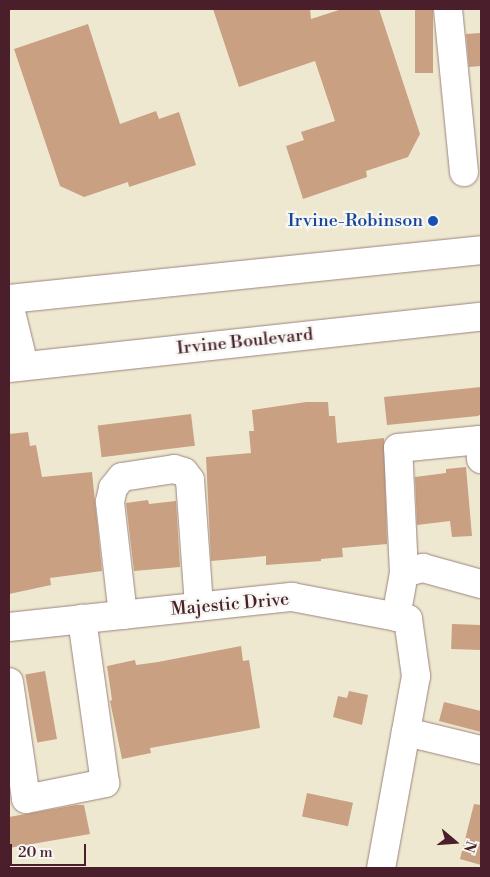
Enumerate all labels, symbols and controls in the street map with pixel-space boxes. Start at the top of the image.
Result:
place label: Irvine-Robinson [288,210,423,232]
marker: Irvine-Robinson [427,215,439,227]
street label: Irvine Boulevard [176,324,314,360]
street label: Majestic Drive [170,589,290,621]
north arrow [430,817,480,867]
scale bar [12,834,89,866]
text: N [459,839,480,855]
text: 20 m [18,843,53,862]

